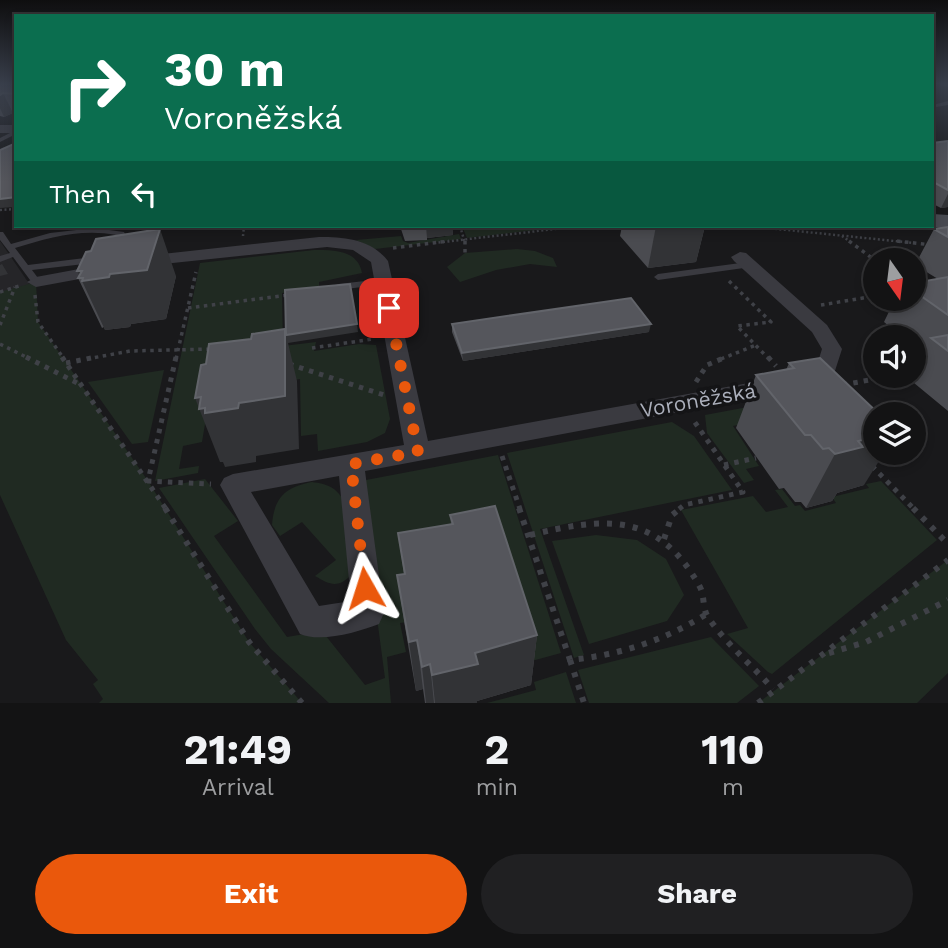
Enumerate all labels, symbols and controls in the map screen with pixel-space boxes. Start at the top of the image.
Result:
text: 30 m [164,40,285,98]
icon: right [49,42,140,133]
text: Voroněžská [164,99,342,137]
icon: left [125,175,163,213]
text: Then [49,179,111,209]
north arrow [863,248,926,312]
map controls [863,248,926,465]
pin [359,278,419,338]
icon: arrive [370,289,408,327]
button: sound [863,325,926,388]
street label: Voroněžská [638,378,758,422]
button: layers [863,402,926,465]
position arrow [328,551,402,625]
text: 21:49 [183,725,292,774]
text: 2 [484,725,509,774]
text: 110 [701,725,765,774]
text: Arrival [202,774,274,801]
text: min [476,774,518,801]
text: m [722,774,744,801]
button: Exit [35,854,467,934]
button: Share [481,854,913,934]

